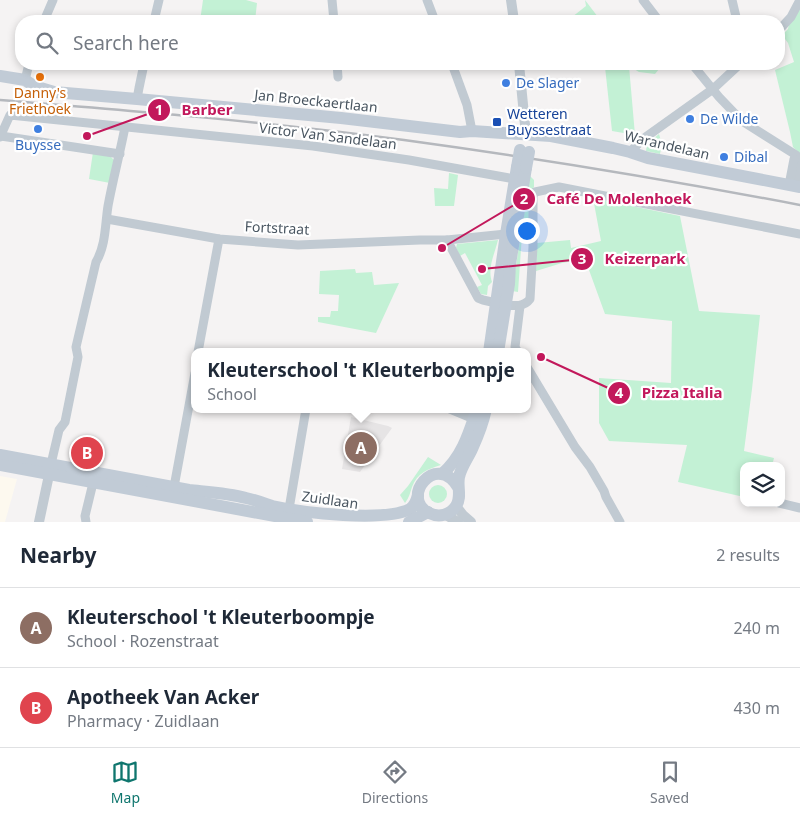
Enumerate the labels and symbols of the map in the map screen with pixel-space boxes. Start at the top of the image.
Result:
marker: Danny's Friethoek [34,71,46,83]
place label: De Slager [516,73,579,92]
marker: De Slager [500,77,512,89]
place label: Danny's Friethoek [9,83,72,118]
street label: Jan Broeckaertlaan [252,84,379,116]
callout: Barber [147,95,242,125]
text: 1 [155,99,163,119]
text: Barber [182,99,233,119]
place label: Wetteren Buyssestraat [507,104,591,139]
place label: De Wilde [700,109,759,128]
marker: De Wilde [684,113,696,125]
marker: Wetteren Buyssestraat [491,116,503,128]
street label: Victor Van Sandelaan [258,118,398,153]
marker: Buysse [32,123,44,135]
street label: Warandelaan [623,125,712,164]
place label: Buysse [15,135,61,154]
place label: Dibal [734,147,768,166]
marker: Dibal [718,151,730,163]
callout: Café De Molenhoek [511,184,701,214]
text: 2 [520,188,529,208]
text: Café De Molenhoek [546,188,692,208]
street label: Fortstraat [244,216,310,239]
your location [514,218,540,244]
callout: Keizerpark [569,244,695,274]
text: 3 [578,248,586,268]
text: Keizerpark [605,248,686,268]
callout: Pizza Italia [607,378,732,408]
text: 4 [615,382,624,402]
text: Pizza Italia [642,382,722,402]
pin: A [345,429,377,467]
pin: B [71,434,103,472]
street label: Zuidlaan [301,486,360,513]

